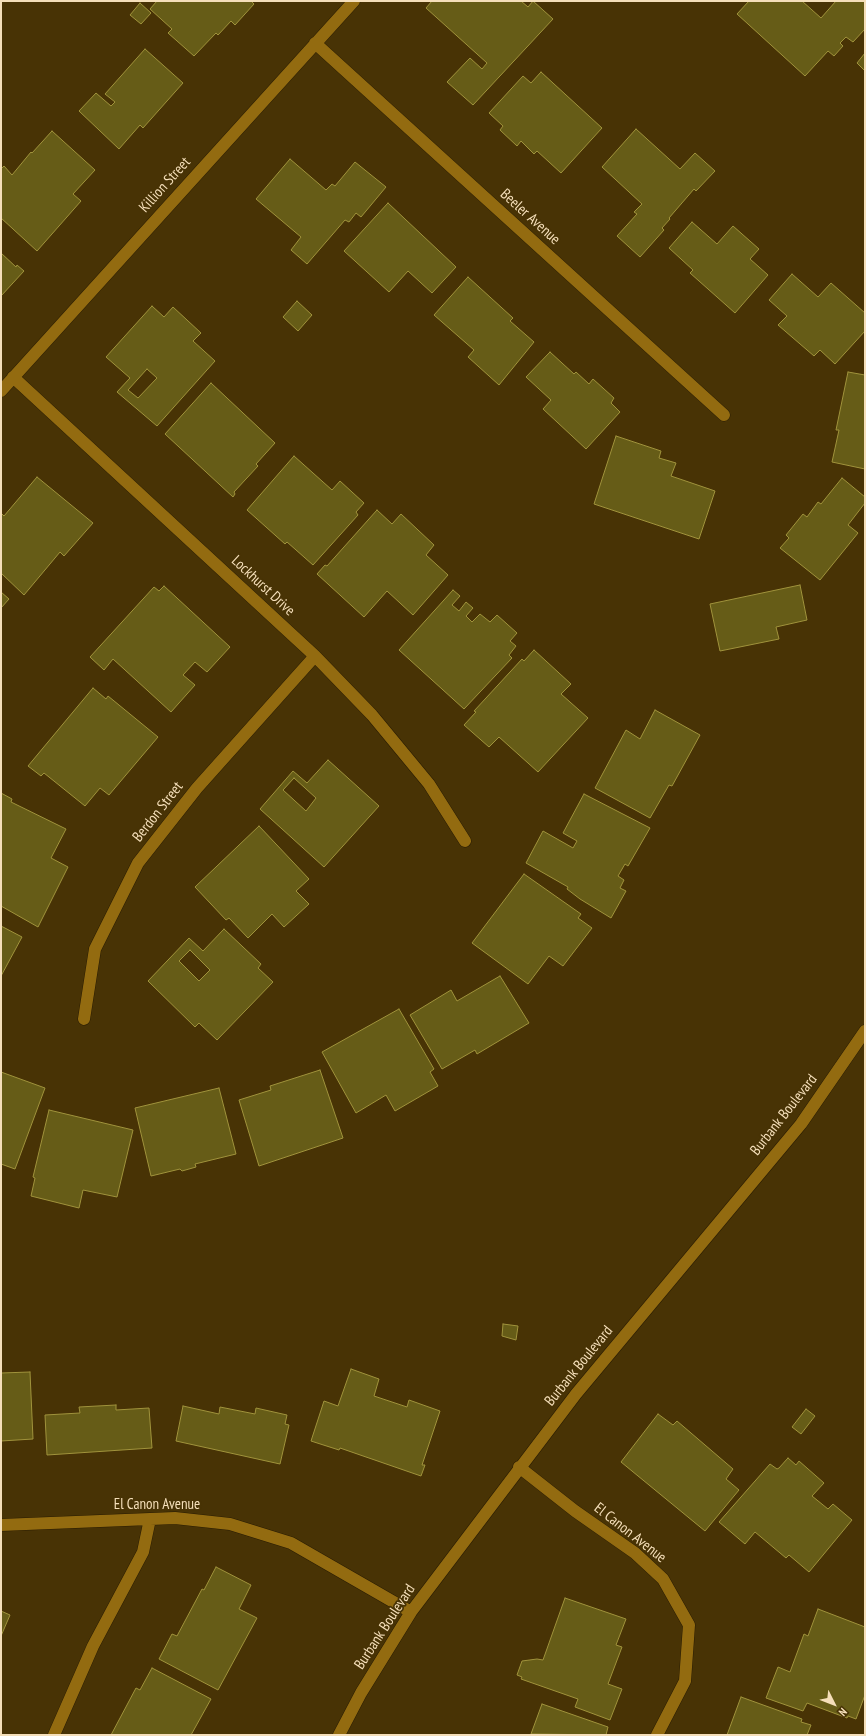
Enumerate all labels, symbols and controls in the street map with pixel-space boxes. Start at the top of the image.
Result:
street label: Killion Street [135,154,195,216]
street label: Beeler Avenue [496,185,564,249]
street label: Lockhurst Drive [228,552,298,620]
street label: Berdon Street [129,778,187,846]
street label: Burbank Boulevard [747,1071,821,1159]
street label: Burbank Boulevard [541,1322,617,1410]
street label: El Canon Avenue [114,1496,200,1514]
street label: El Canon Avenue [590,1499,670,1567]
street label: Burbank Boulevard [351,1581,419,1673]
north arrow [814,1684,854,1724]
text: N [836,1705,850,1719]

